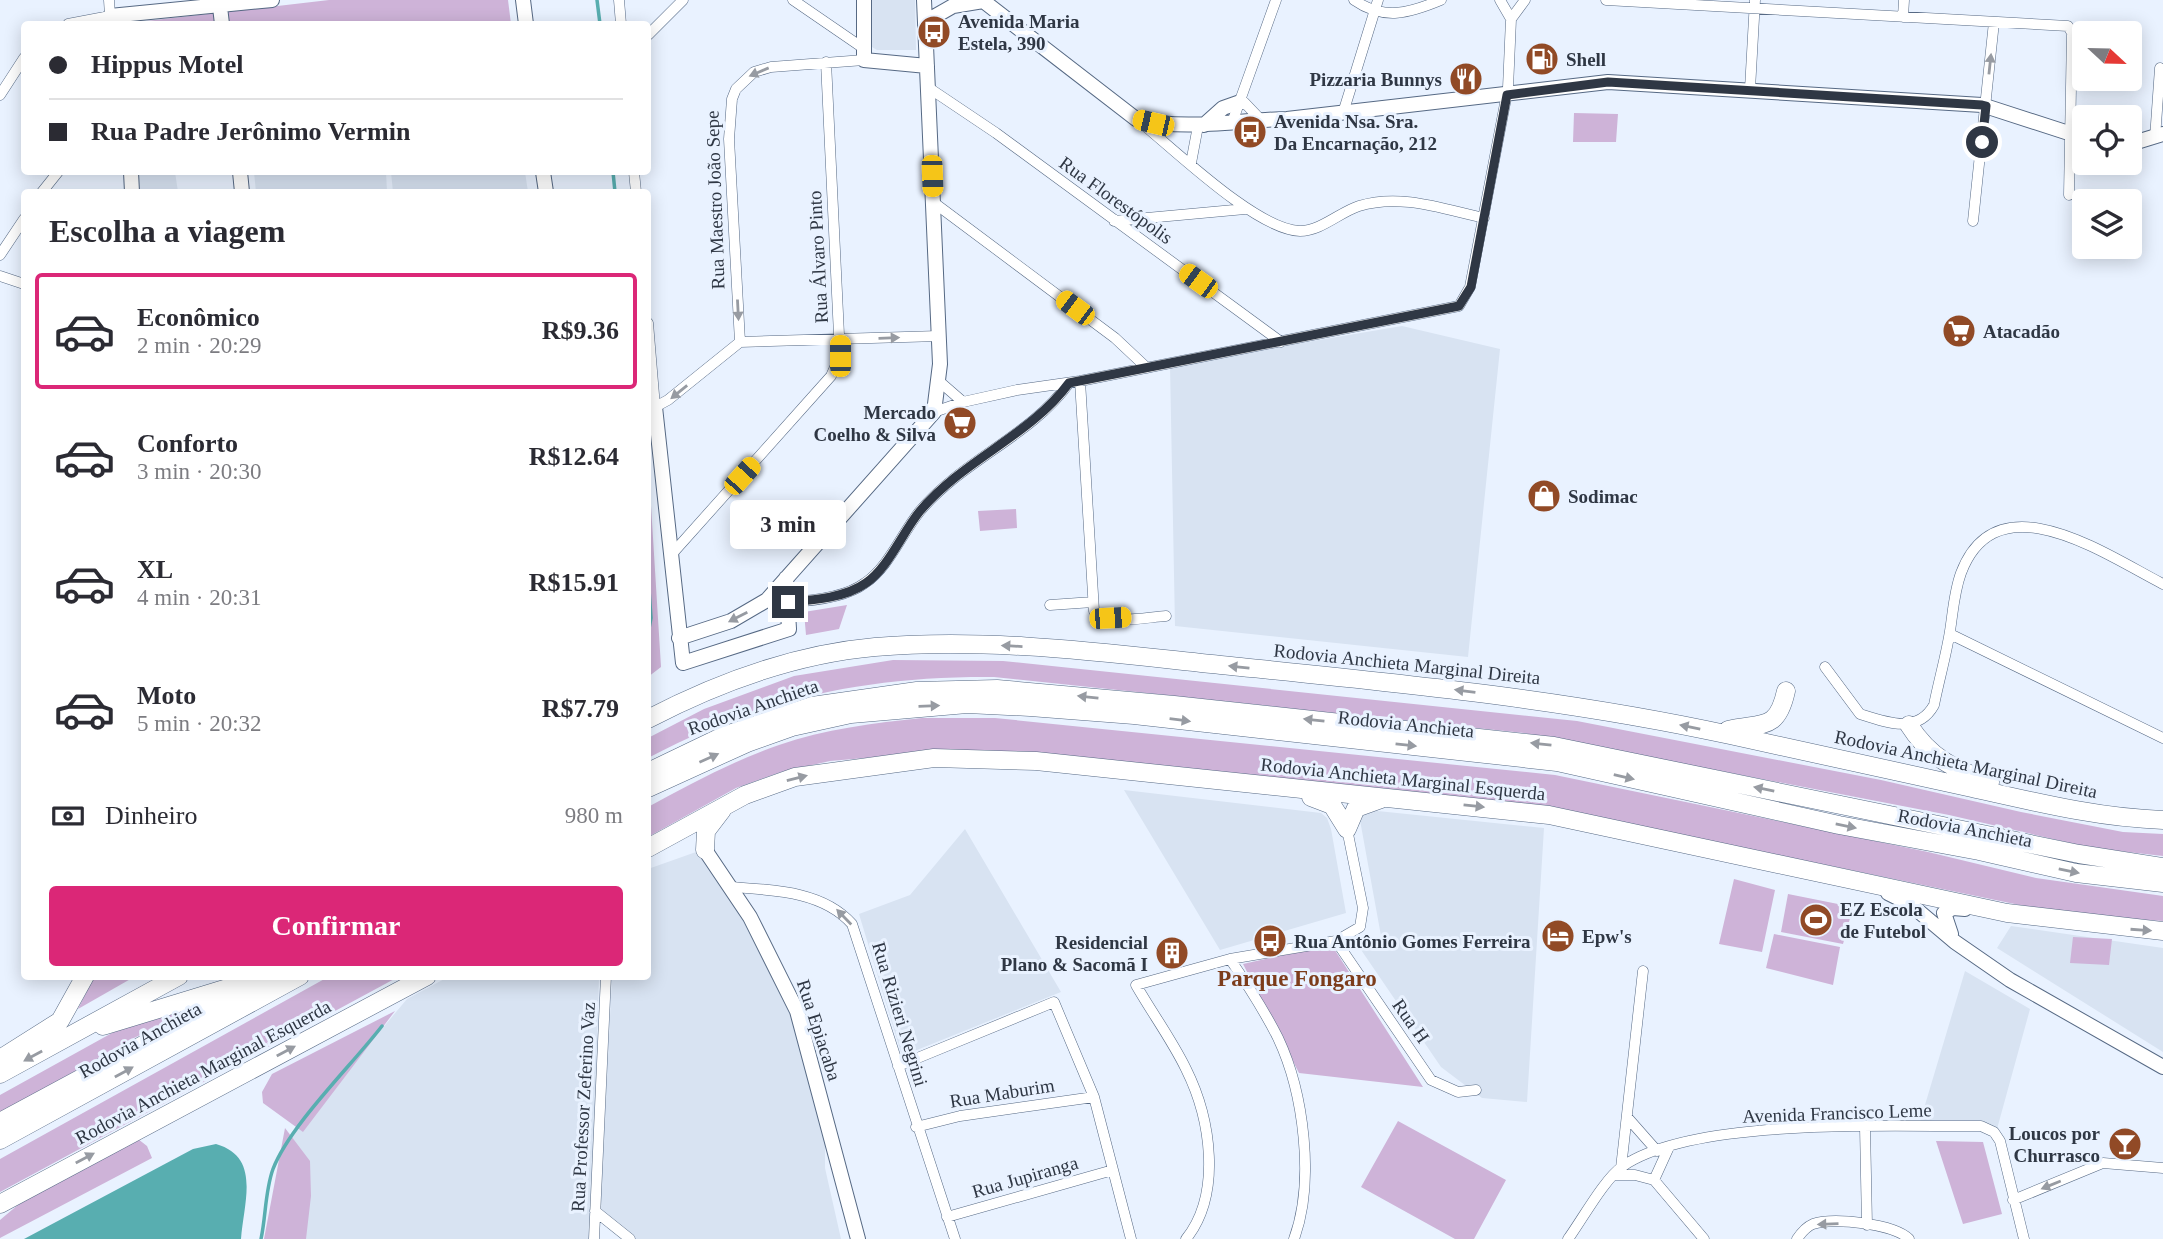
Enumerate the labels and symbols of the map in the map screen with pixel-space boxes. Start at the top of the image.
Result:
place label: Avenida Maria Estela, 390 [958,11,1080,54]
bus stop icon: Avenida Maria Estela, 390 [915,13,953,51]
north arrow [2072,21,2142,91]
fuel station icon: Shell [1523,40,1561,78]
place label: Shell [1566,49,1606,70]
one-way arrow [1985,53,1996,75]
restaurant icon: Pizzaria Bunnys [1447,60,1485,98]
one-way arrow [748,66,769,77]
place label: Pizzaria Bunnys [1310,69,1442,90]
car [1131,108,1176,138]
street label: Rua Maestro João Sepe [701,110,729,290]
place label: Avenida Nsa. Sra. Da Encarnação, 212 [1274,111,1437,154]
bus stop icon: Avenida Nsa. Sra. Da Encarnação, 212 [1231,113,1269,151]
route start [1966,126,1998,158]
street label: Rua Florestópolis [1055,152,1177,248]
car [921,155,944,197]
street label: Rua Álvaro Pinto [804,190,832,324]
car [1175,260,1222,302]
car [1052,287,1099,329]
one-way arrow [733,299,744,321]
supermarket icon: Atacadão [1940,312,1978,350]
place label: Atacadão [1983,321,2060,342]
one-way arrow [879,332,901,343]
car [830,335,851,377]
one-way arrow [671,384,689,399]
place label: Mercado Coelho & Silva [814,402,936,445]
supermarket icon: Mercado Coelho & Silva [941,404,979,442]
car [721,453,764,499]
shop icon: Sodimac [1525,477,1563,515]
place label: Sodimac [1568,486,1638,507]
callout: 3 min [730,500,846,550]
route end [772,586,804,618]
car [1089,606,1132,630]
one-way arrow [728,612,748,623]
one-way arrow [1001,640,1023,651]
street label: Rodovia Anchieta Marginal Direita [1273,640,1542,689]
one-way arrow [1228,661,1250,672]
street label: Rodovia Anchieta [685,675,822,739]
one-way arrow [1454,686,1476,697]
one-way arrow [1077,691,1099,702]
one-way arrow [918,700,940,711]
street label: Rodovia Anchieta [1337,706,1476,742]
one-way arrow [1169,715,1191,726]
one-way arrow [1303,715,1325,726]
one-way arrow [1679,721,1701,732]
street label: Rodovia Anchieta Marginal Direita [1833,726,2100,802]
one-way arrow [1395,739,1417,750]
one-way arrow [1529,739,1551,750]
one-way arrow [699,753,720,764]
street label: Rodovia Anchieta Marginal Esquerda [1260,754,1547,804]
one-way arrow [1613,771,1635,782]
one-way arrow [786,772,808,783]
one-way arrow [1753,784,1775,795]
one-way arrow [1464,801,1486,812]
street label: Rodovia Anchieta [1896,805,2035,851]
one-way arrow [1835,821,1857,832]
one-way arrow [2058,866,2080,877]
place label: EZ Escola de Futebol [1840,899,1926,942]
sports icon: EZ Escola de Futebol [1797,901,1835,939]
one-way arrow [836,909,853,926]
hotel icon: Epw's [1539,917,1577,955]
bus stop icon: Rua Antônio Gomes Ferreira [1251,922,1289,960]
one-way arrow [2131,925,2153,936]
place label: Epw's [1582,926,1632,947]
place label: Rua Antônio Gomes Ferreira [1294,931,1531,952]
place label: Residencial Plano & Sacomã I [1001,932,1148,975]
building icon: Residencial Plano & Sacomã I [1153,934,1191,972]
street label: Rua Rizieri Negrini [868,939,932,1089]
district label: Parque Fongaro [1217,966,1377,991]
street label: Rua Epiacaba [793,977,845,1084]
street label: Rodovia Anchieta Marginal Esquerda [72,995,335,1148]
street label: Rua H [1388,995,1434,1047]
street label: Rodovia Anchieta [75,997,205,1082]
street label: Rua Professor Zeferino Vaz [567,1002,599,1212]
one-way arrow [276,1046,296,1057]
one-way arrow [23,1050,43,1062]
one-way arrow [115,1066,134,1078]
street label: Rua Maburim [948,1074,1056,1112]
street label: Avenida Francisco Leme [1742,1099,1932,1127]
place label: Loucos por Churrasco [2009,1123,2101,1166]
bar icon: Loucos por Churrasco [2106,1125,2144,1163]
street label: Rua Jupiranga [970,1152,1081,1202]
one-way arrow [76,1153,96,1165]
one-way arrow [2040,1180,2061,1191]
one-way arrow [1816,1218,1838,1229]

